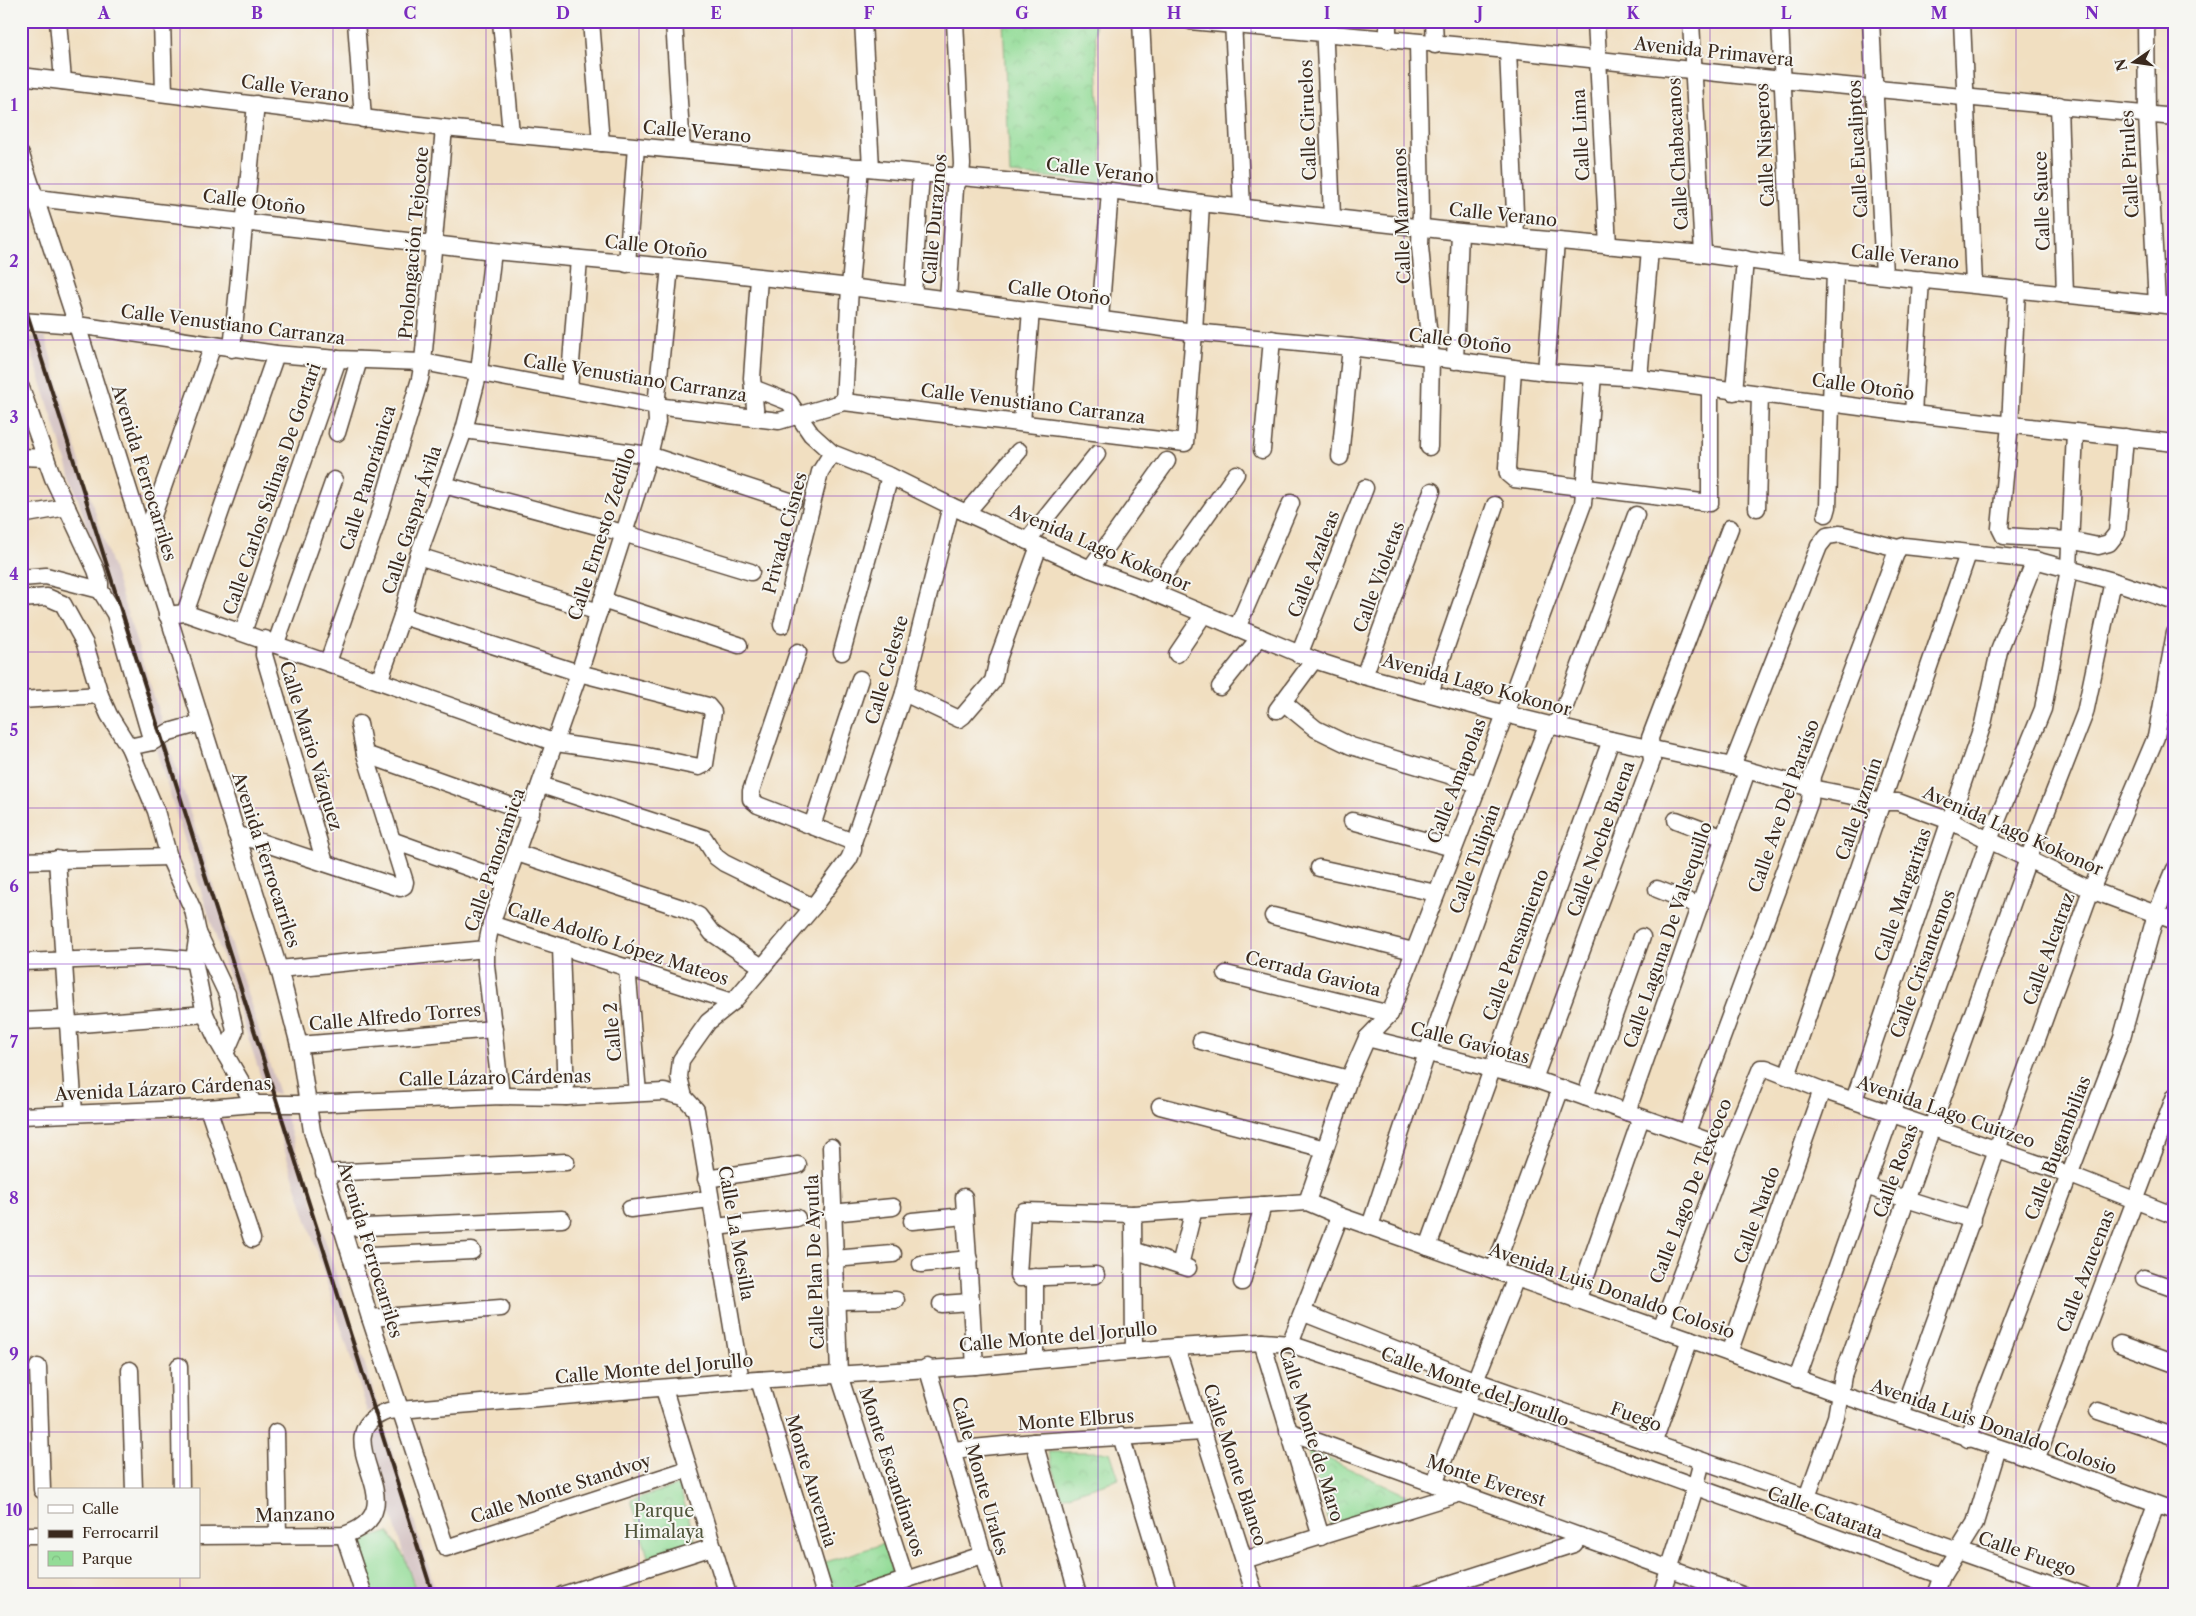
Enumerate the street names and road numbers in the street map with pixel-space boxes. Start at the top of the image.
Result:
street label: Avenida Primavera [1632,33,1795,71]
street label: Calle Ciruelos [1295,59,1321,181]
street label: Calle Verano [239,71,351,107]
street label: Calle Chabacanos [1663,77,1693,231]
street label: Calle Eucaliptos [1843,79,1873,219]
street label: Calle Nisperos [1751,82,1779,208]
street label: Calle Lima [1568,88,1594,182]
street label: Calle Pirules [2116,109,2144,219]
street label: Calle Verano [642,116,752,148]
street label: Prolongación Tejocote [395,146,433,340]
street label: Calle Manzanos [1389,147,1415,285]
street label: Calle Sauce [2029,151,2055,251]
street label: Calle Duraznos [918,153,952,285]
street label: Calle Verano [1045,153,1155,189]
street label: Calle Otoño [201,185,307,219]
street label: Calle Verano [1448,198,1558,232]
street label: Calle Otoño [603,231,709,263]
street label: Calle Verano [1850,240,1960,274]
street label: Calle Otoño [1006,276,1112,310]
street label: Calle Venustiano Carranza [119,300,347,350]
street label: Calle Otoño [1407,324,1513,358]
street label: Calle Venustiano Carranza [522,349,749,407]
street label: Calle Carlos Salinas De Gortari [218,360,326,618]
street label: Calle Otoño [1810,369,1916,405]
street label: Calle Venustiano Carranza [919,379,1147,429]
street label: Avenida Ferrocarriles [106,381,181,564]
street label: Calle Panorámica [335,402,401,553]
street label: Calle Gaspar Ávila [377,442,447,597]
street label: Calle Ernesto Zedillo [564,445,640,623]
street label: Privada Cisnes [758,470,812,596]
street label: Avenida Lago Kokonor [1005,499,1194,596]
street label: Calle Azaleas [1283,507,1345,621]
street label: Calle Violetas [1349,518,1409,636]
street label: Calle Celeste [861,613,913,727]
street label: Avenida Lago Kokonor [1379,649,1574,721]
street label: Calle Mario Vázquez [275,659,347,833]
street label: Calle Amapolas [1423,715,1491,847]
street label: Calle Ave Del Paraíso [1744,716,1824,896]
street label: Calle Jazmín [1831,755,1887,863]
street label: Calle Noche Buena [1563,757,1640,920]
street label: Avenida Ferrocarriles [227,769,305,951]
street label: Avenida Lago Kokonor [1919,781,2107,881]
street label: Calle Panorámica [460,785,530,935]
street label: Calle Tulipán [1445,801,1505,917]
street label: Calle Laguna De Valsequillo [1619,819,1717,1051]
street label: Calle Margaritas [1870,825,1936,965]
street label: Calle Pensamiento [1478,866,1554,1024]
street label: Calle Crisantemos [1886,887,1960,1041]
street label: Calle Alcatraz [2018,890,2080,1008]
street label: Calle Adolfo López Mateos [504,898,732,990]
street label: Cerrada Gaviota [1243,946,1384,1002]
street label: Calle Alfredo Torres [308,999,482,1035]
street label: Calle 2 [599,1002,627,1062]
street label: Calle Gaviotas [1408,1018,1532,1068]
street label: Calle Lázaro Cárdenas [399,1065,591,1091]
street label: Avenida Lago Cuitzeo [1853,1071,2038,1153]
street label: Avenida Lázaro Cárdenas [53,1072,272,1106]
street label: Calle Bugambilias [2020,1073,2096,1223]
street label: Calle Lago De Texcoco [1645,1095,1737,1287]
street label: Calle Rosas [1869,1121,1923,1221]
street label: Avenida Ferrocarriles [332,1158,407,1341]
street label: Calle Nardo [1729,1163,1785,1267]
street label: Calle La Mesilla [713,1164,759,1302]
street label: Calle Plan De Ayutla [801,1174,829,1350]
street label: Calle Azucenas [2052,1206,2120,1336]
street label: Avenida Luis Donaldo Colosio [1485,1238,1738,1343]
street label: Calle Monte del Jorullo [958,1317,1158,1357]
street label: Calle Monte del Jorullo [1378,1343,1572,1431]
street label: Calle Monte de Maro [1274,1344,1348,1524]
street label: Calle Monte del Jorullo [554,1349,754,1389]
street label: Avenida Luis Donaldo Colosio [1867,1374,2120,1479]
street label: Calle Monte Blanco [1198,1381,1272,1549]
street label: Monte Escandinavos [854,1385,930,1559]
street label: Calle Monte Urales [947,1394,1013,1558]
street label: Fuego [1607,1398,1665,1436]
street label: Monte Elbrus [1017,1405,1135,1435]
street label: Monte Auvernia [780,1412,842,1551]
street label: Calle Monte Standvoy [468,1449,655,1529]
street label: Monte Everest [1424,1450,1549,1512]
street label: Calle Catarata [1764,1482,1886,1544]
street label: Manzano [255,1503,335,1527]
street label: Calle Fuego [1975,1527,2079,1581]

